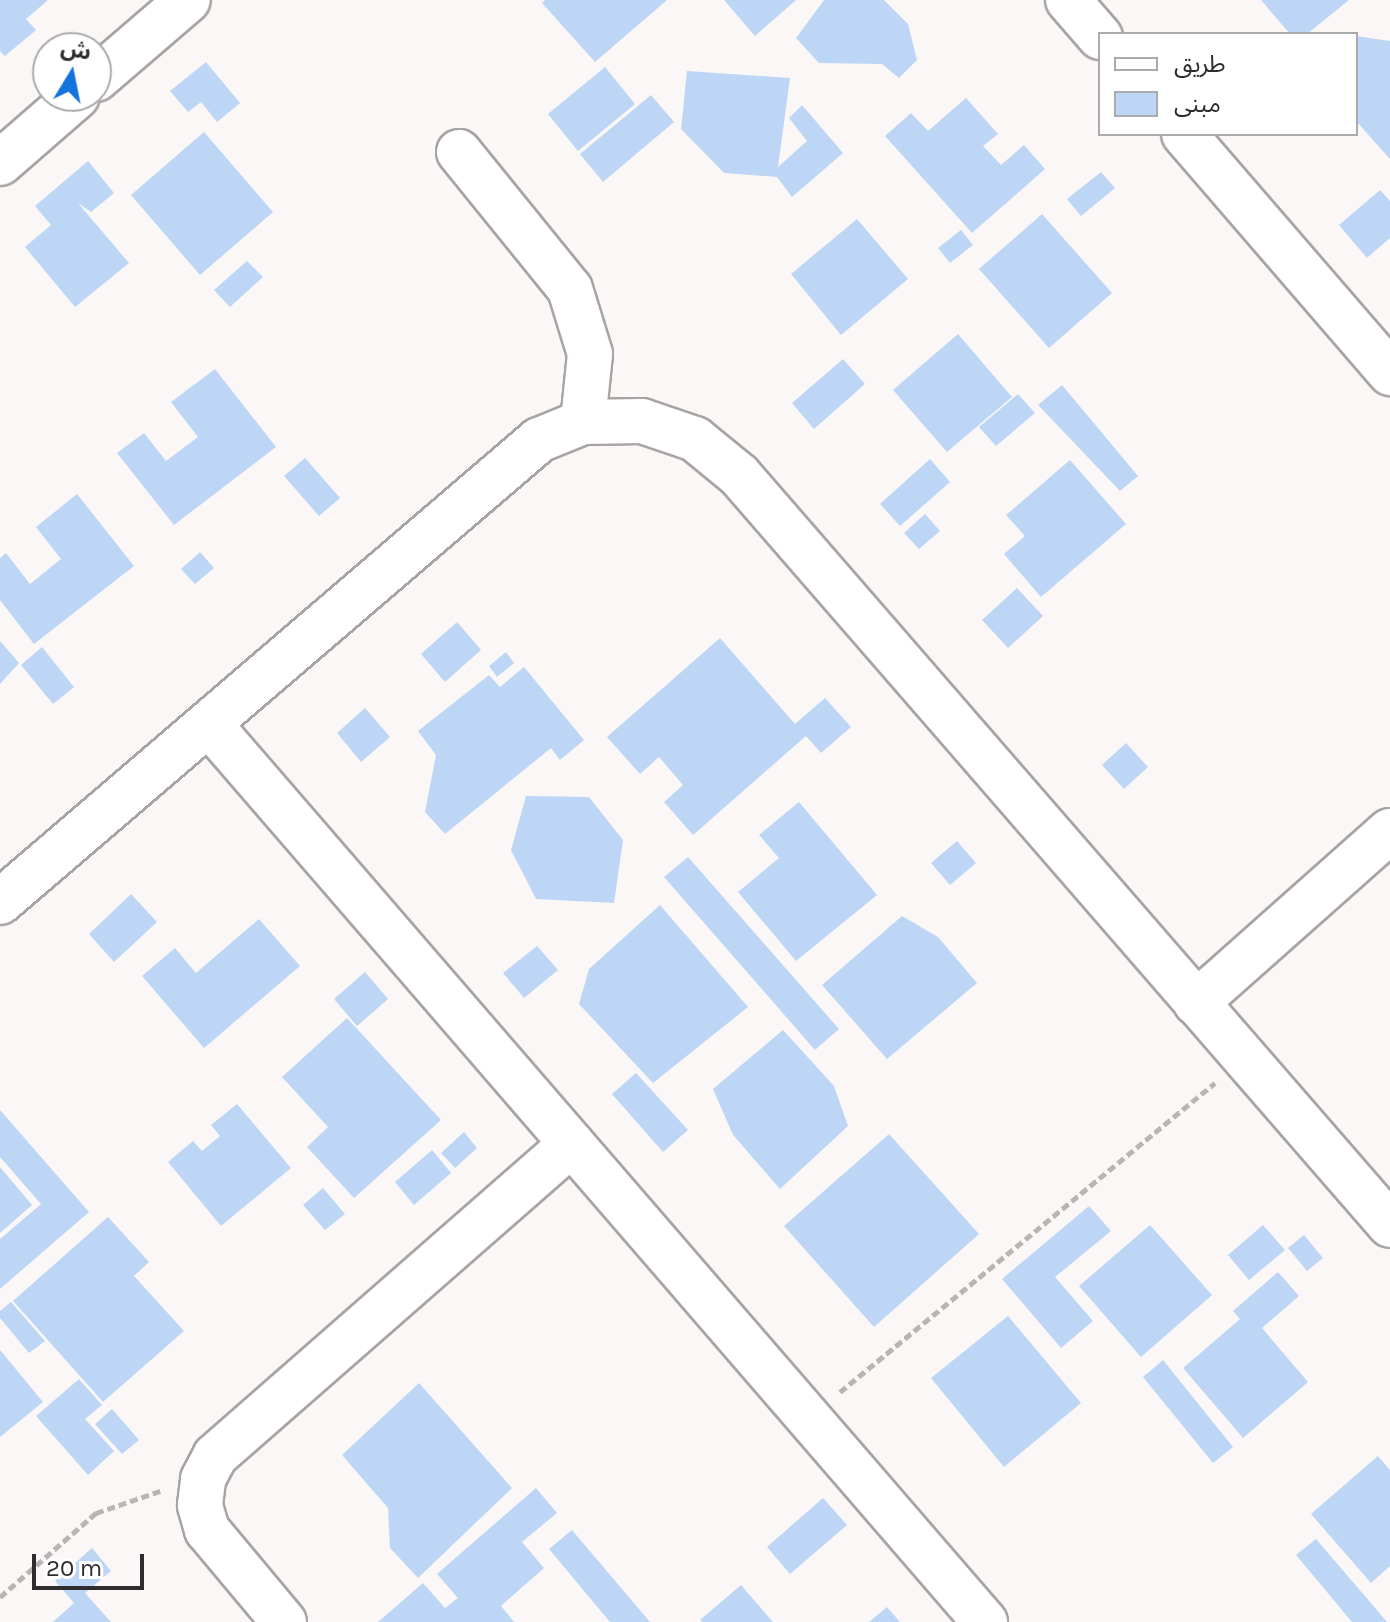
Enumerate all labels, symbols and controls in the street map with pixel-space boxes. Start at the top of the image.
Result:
north arrow [32,32,112,112]
legend [1098,32,1358,136]
text: ش [59,35,93,66]
text: طريق [1174,50,1226,78]
text: مبنى [1174,90,1221,118]
scale bar [36,1538,148,1588]
text: 20 m [46,1554,102,1582]

